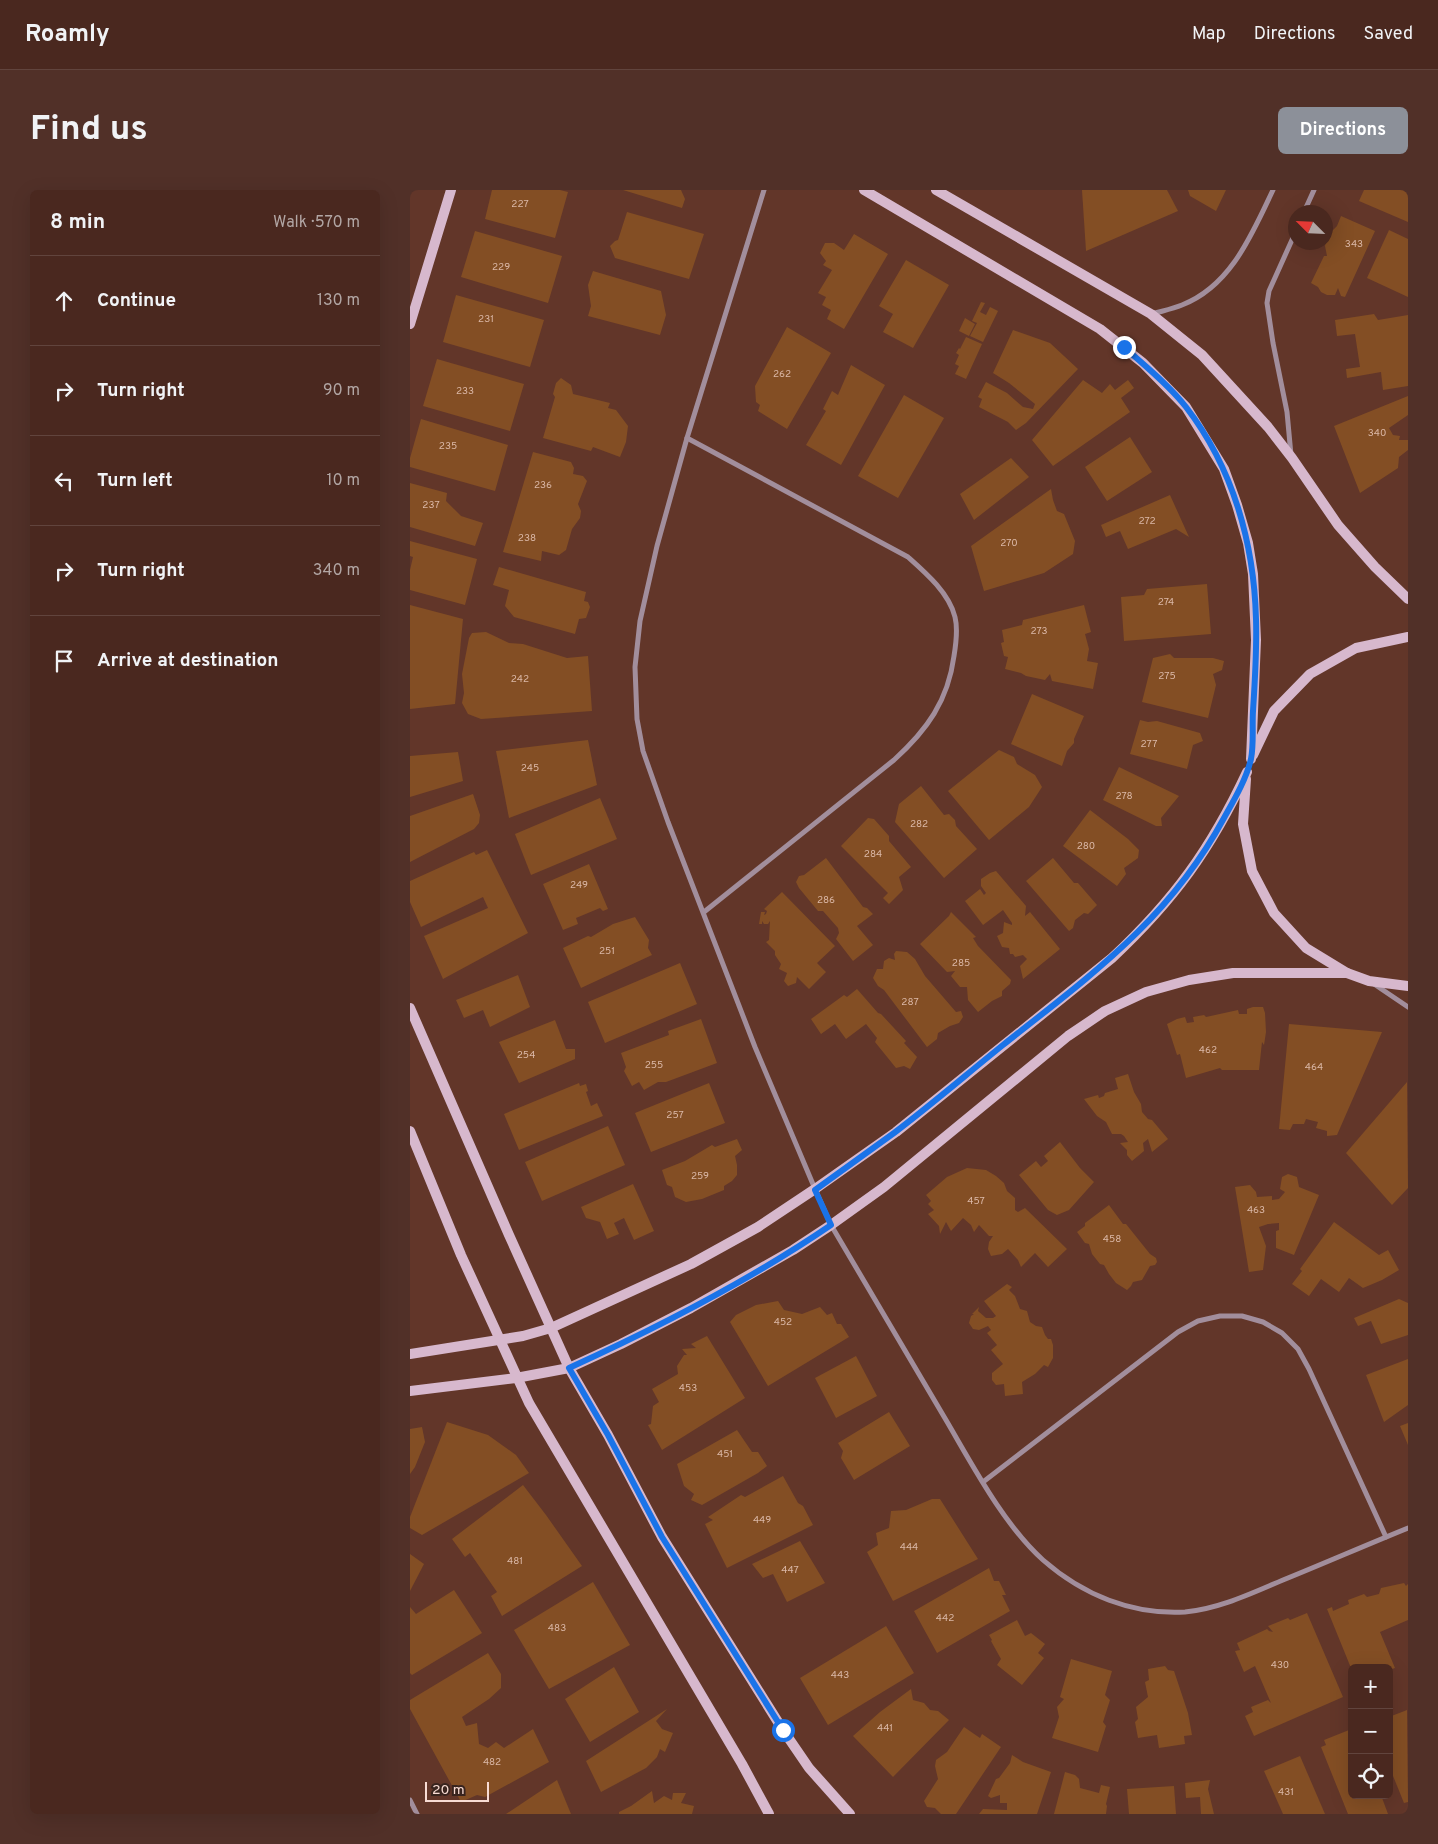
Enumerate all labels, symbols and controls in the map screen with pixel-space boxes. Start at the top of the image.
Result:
text: Roamly [25,20,110,50]
text: Map [1192,23,1226,46]
text: Directions [1254,23,1336,46]
text: Saved [1364,23,1413,46]
button: Directions [1278,107,1408,154]
text: Find us [30,108,148,152]
house number: 227 [511,198,529,211]
north arrow [1288,205,1333,250]
text: 8 min [50,209,105,236]
text: Walk · 570 m [273,213,360,233]
house number: 343 [1345,238,1363,251]
house number: 229 [492,261,510,274]
icon: ahead [50,287,78,315]
text: Continue [97,289,176,313]
text: 130 m [317,291,360,311]
house number: 231 [478,313,494,326]
route end [1113,336,1136,359]
house number: 262 [773,368,791,381]
icon: right [50,377,78,405]
text: Turn right [97,379,185,403]
text: 90 m [323,381,360,401]
house number: 233 [456,385,474,398]
house number: 340 [1368,427,1386,440]
house number: 235 [439,440,457,453]
icon: left [50,467,78,495]
text: Turn left [97,469,173,493]
text: 10 m [326,471,360,491]
house number: 236 [534,479,552,492]
house number: 237 [422,499,440,512]
house number: 272 [1138,515,1156,528]
house number: 238 [518,532,536,545]
house number: 270 [1000,537,1018,550]
icon: right [50,557,78,585]
text: Turn right [97,559,185,583]
text: 340 m [313,561,360,581]
house number: 274 [1158,596,1174,609]
house number: 273 [1030,625,1048,638]
icon: arrive [50,647,78,675]
text: Arrive at destination [97,649,278,673]
house number: 275 [1158,670,1176,683]
house number: 242 [511,673,529,686]
house number: 277 [1141,738,1157,751]
house number: 245 [521,762,539,775]
house number: 278 [1115,790,1133,803]
house number: 282 [910,818,928,831]
house number: 280 [1077,840,1095,853]
house number: 284 [864,848,882,861]
house number: 249 [570,879,588,892]
house number: 286 [817,894,835,907]
house number: 251 [599,945,615,958]
house number: 285 [952,957,970,970]
house number: 287 [901,996,919,1009]
house number: 462 [1199,1044,1217,1057]
house number: 254 [517,1049,535,1062]
house number: 255 [645,1059,663,1072]
house number: 464 [1305,1061,1323,1074]
house number: 257 [666,1109,684,1122]
house number: 259 [691,1170,709,1183]
house number: 457 [967,1195,985,1208]
house number: 463 [1247,1204,1265,1217]
house number: 458 [1103,1233,1121,1246]
house number: 452 [774,1316,792,1329]
house number: 453 [679,1382,697,1395]
house number: 451 [717,1448,733,1461]
house number: 449 [753,1514,771,1527]
house number: 444 [900,1541,918,1554]
house number: 481 [507,1555,523,1568]
house number: 447 [781,1564,799,1577]
house number: 442 [936,1612,954,1625]
house number: 483 [548,1622,566,1635]
house number: 430 [1271,1659,1289,1672]
map controls [1348,1664,1393,1799]
button: + [1348,1664,1393,1709]
house number: 443 [831,1669,849,1682]
button: − [1348,1709,1393,1754]
route start [772,1719,795,1742]
house number: 441 [877,1722,893,1735]
button: locate [1348,1754,1393,1799]
house number: 482 [483,1756,501,1769]
scale bar [425,1779,489,1802]
text: 20 m [432,1782,465,1799]
house number: 431 [1278,1786,1294,1799]

